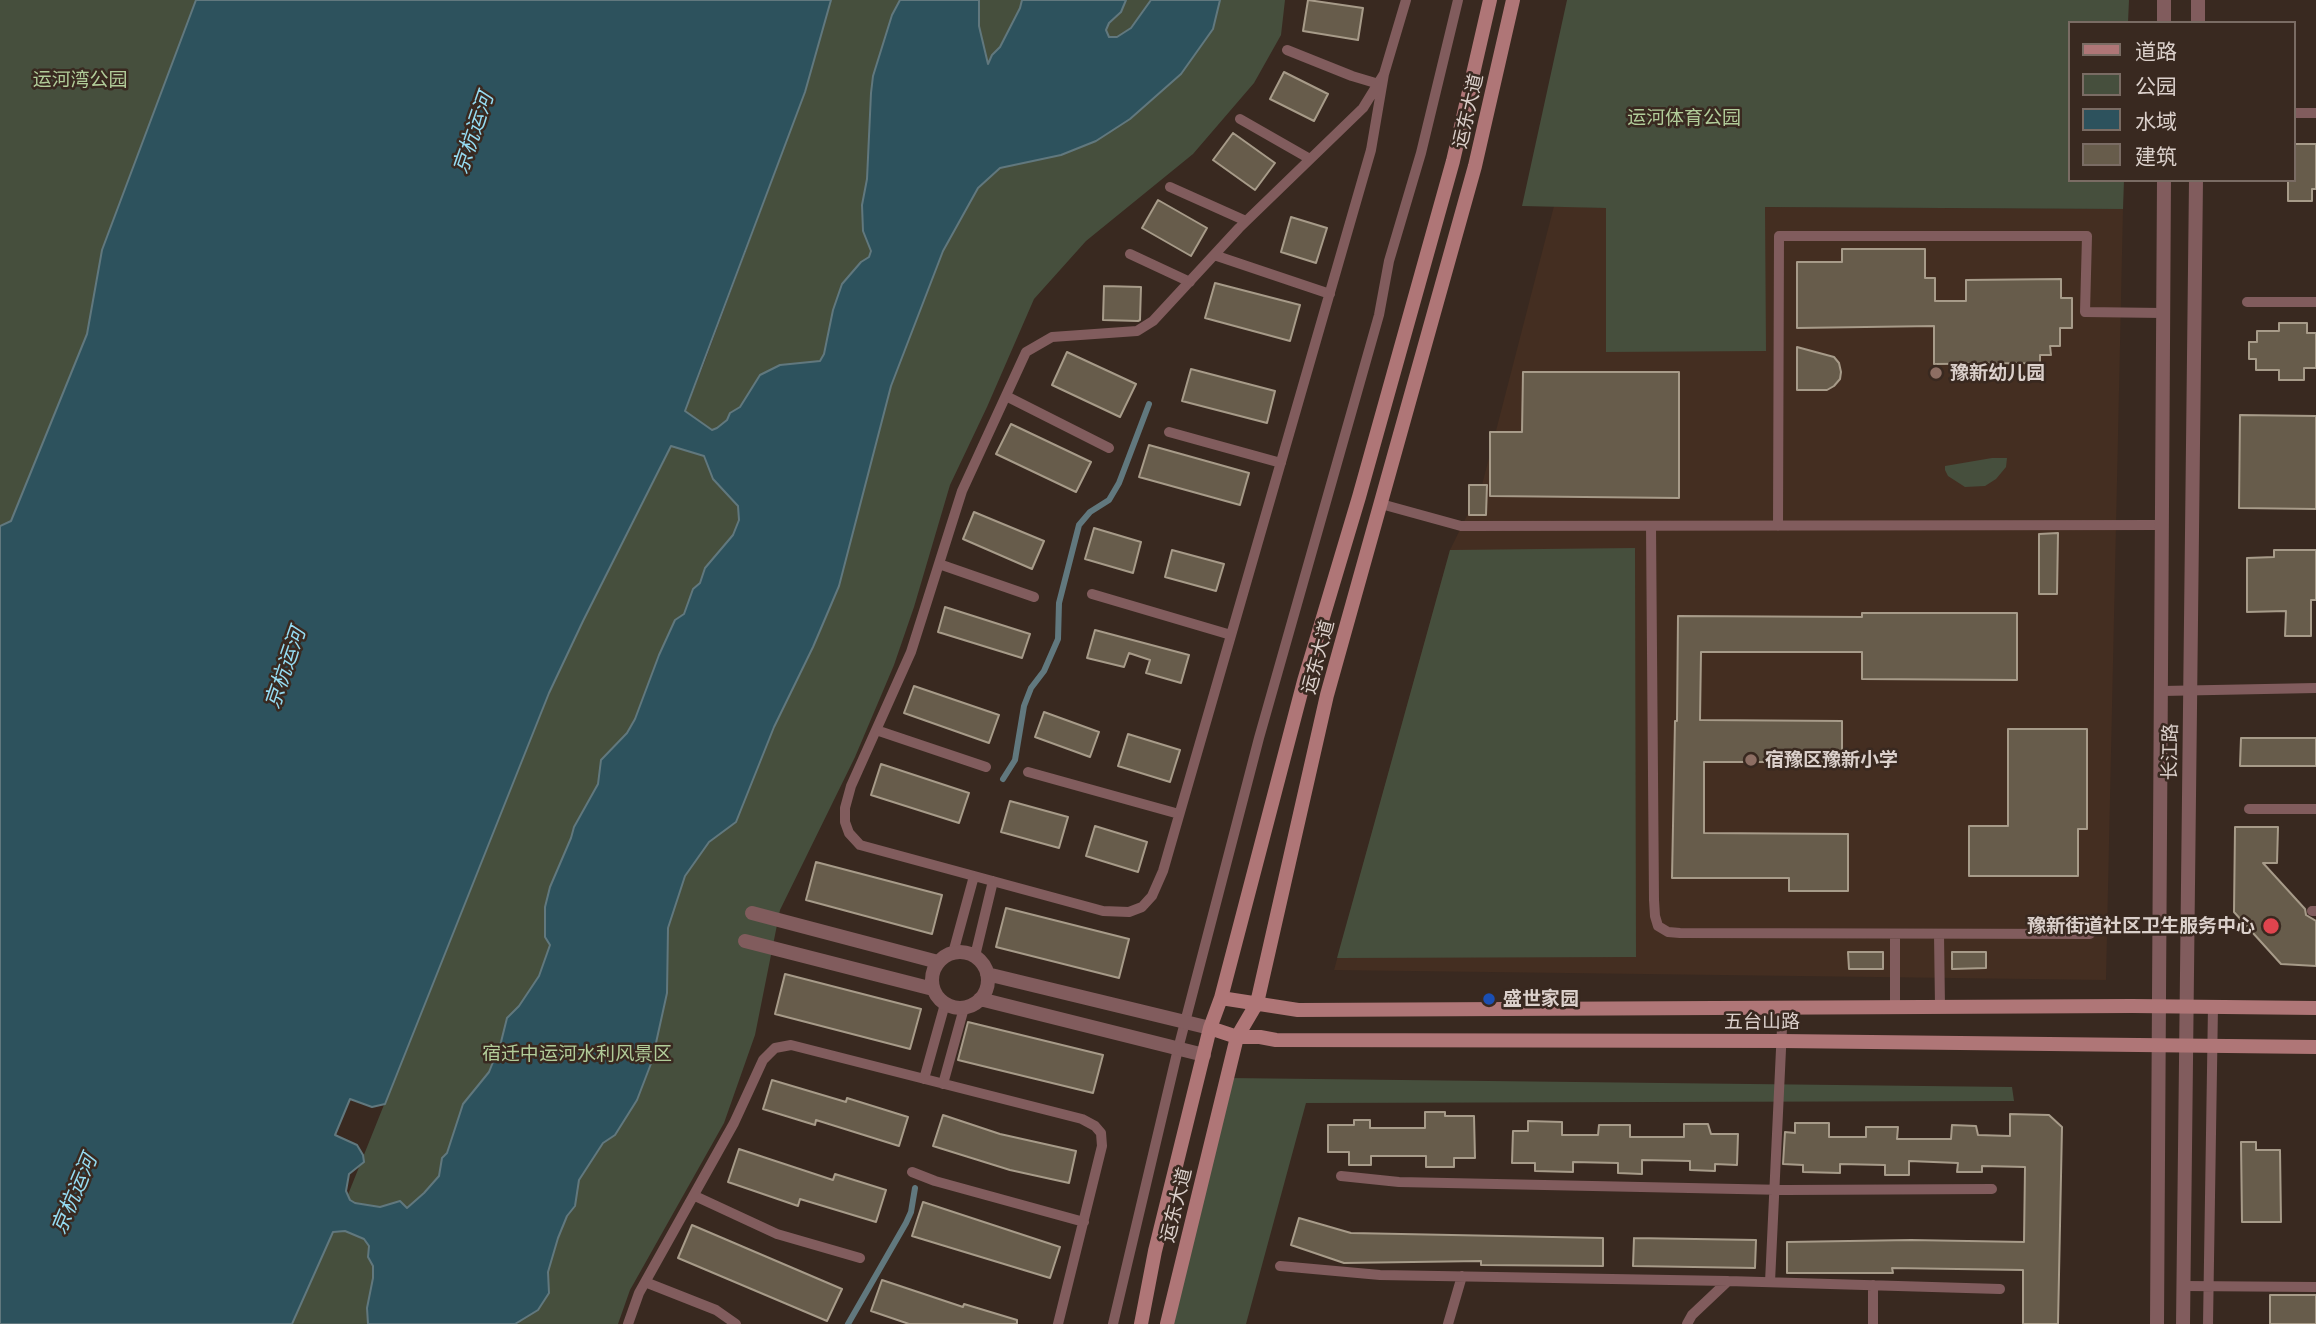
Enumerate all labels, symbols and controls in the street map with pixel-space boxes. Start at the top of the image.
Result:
legend [2068,21,2295,182]
text: 道路 [2135,38,2177,63]
park label: 运河湾公园 [33,69,127,91]
street label: 运东大道 [1448,71,1488,151]
text: 公园 [2135,73,2177,98]
water label: 京杭运河 [447,89,499,177]
park label: 运河体育公园 [1627,107,1741,129]
text: 水域 [2135,108,2177,133]
text: 建筑 [2135,143,2177,168]
place label: 豫新幼儿园 [1950,362,2045,384]
marker: 豫新幼儿园 [1928,365,1944,381]
street label: 运东大道 [1297,617,1339,697]
water label: 京杭运河 [259,624,311,712]
street label: 长江路 [2158,723,2182,781]
place label: 宿豫区豫新小学 [1765,749,1898,771]
marker: 宿豫区豫新小学 [1743,752,1759,768]
place label: 豫新街道社区卫生服务中心 [2027,915,2255,937]
marker: 豫新街道社区卫生服务中心 [2261,916,2281,936]
place label: 盛世家园 [1503,988,1579,1010]
marker: 盛世家园 [1481,991,1497,1007]
street label: 五台山路 [1724,1011,1800,1033]
park label: 宿迁中运河水利风景区 [482,1043,672,1065]
water label: 京杭运河 [46,1150,102,1238]
street label: 运东大道 [1156,1165,1196,1245]

